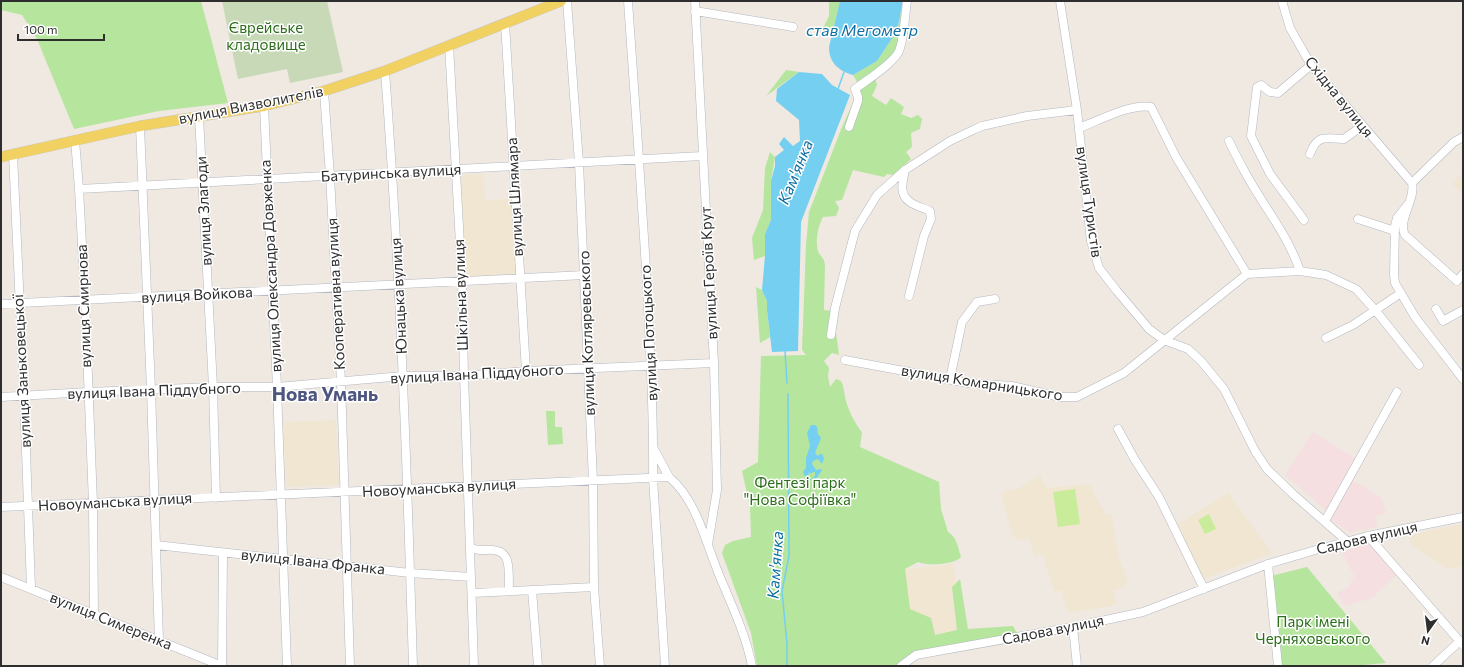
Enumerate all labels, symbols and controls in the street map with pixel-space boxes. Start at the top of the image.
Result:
scale bar [18,16,104,42]
park label: Єврейське кладовище [226,18,306,53]
water label: став Мегометр [806,20,918,39]
text: 100 m [24,22,58,36]
street label: Східна вулиця [1302,52,1378,141]
street label: вулиця Визволителів [177,81,325,127]
street label: вулиця Шлямара [502,137,526,257]
water label: Кам'янка [773,137,816,207]
street label: вулиця Туристів [1073,145,1107,259]
street label: вулиця Злагоди [191,156,215,266]
street label: вулиця Олександра Довженка [255,159,285,373]
street label: Батуринська вулиця [320,159,462,185]
street label: вулиця Героїв Крут [696,206,720,340]
street label: Кооперативна вулиця [322,218,348,371]
street label: Юнацька вулиця [386,237,410,355]
street label: Шкільна вулиця [449,239,471,351]
street label: вулиця Смирнова [72,244,94,368]
street label: вулиця Котляревського [574,250,598,416]
street label: вулиця Потоцького [635,264,661,402]
street label: вулиця Войкова [141,282,253,306]
street label: вулиця Заньковецької [8,293,34,448]
street label: вулиця Івана Піддубного [390,359,564,387]
street label: вулиця Комарницького [900,360,1064,404]
street label: вулиця Івана Піддубного [67,378,241,402]
district label: Нова Умань [272,382,378,405]
park label: Фентезі парк "Нова Софіївка" [744,473,856,508]
street label: Новоуманська вулиця [361,474,517,500]
street label: Новоуманська вулиця [37,488,193,514]
street label: Садова вулиця [1314,517,1419,557]
water label: Кам'янка [763,530,786,600]
street label: вулиця Івана Франка [240,544,386,578]
street label: вулиця Симеренка [48,587,175,653]
street label: Садова вулиця [1000,610,1105,648]
north arrow [1408,611,1448,651]
park label: Парк імені Черняховського [1256,612,1371,647]
text: N [1420,634,1431,648]

